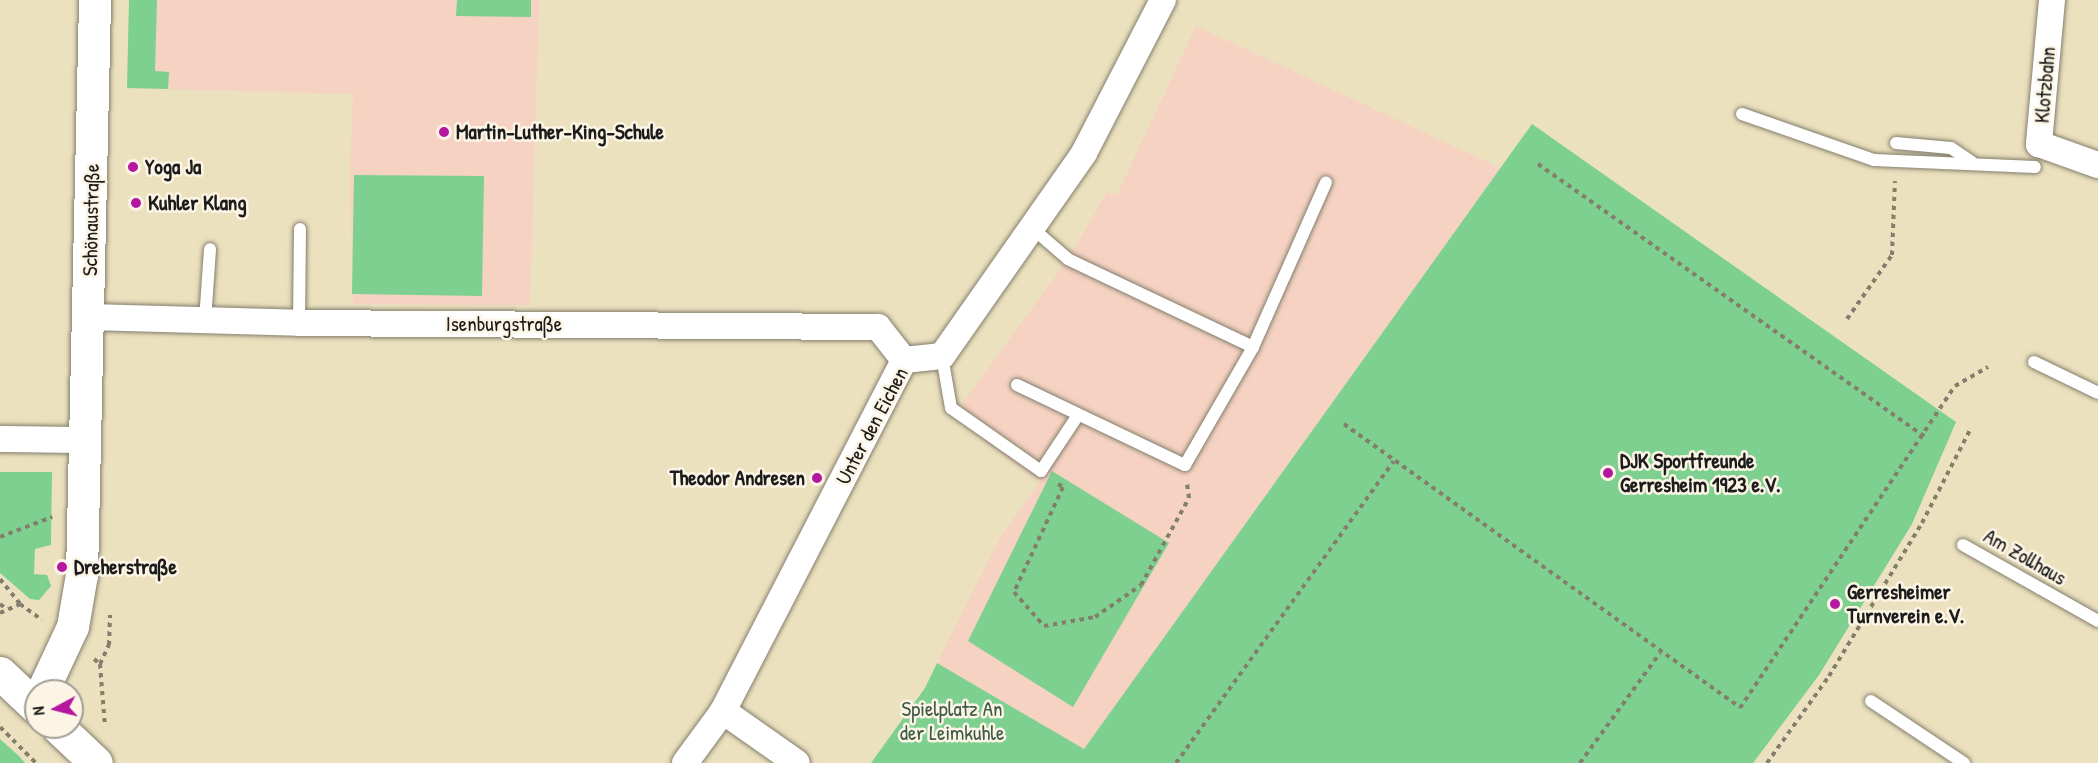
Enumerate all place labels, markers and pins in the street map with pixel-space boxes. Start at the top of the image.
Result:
place label: Martin-Luther-King-Schule [456,119,664,145]
marker: Martin-Luther-King-Schule [437,125,451,139]
place label: Yoga Ja [145,154,201,180]
marker: Yoga Ja [126,160,140,174]
place label: Kuhler Klang [148,190,247,216]
marker: Kuhler Klang [129,196,143,210]
place label: DJK Sportfreunde Gerresheim 1923 e.V. [1620,448,1781,498]
place label: Theodor Andresen [670,465,805,491]
marker: DJK Sportfreunde Gerresheim 1923 e.V. [1601,466,1615,480]
marker: Theodor Andresen [810,471,824,485]
place label: Dreherstraße [74,554,177,580]
marker: Dreherstraße [55,560,69,574]
place label: Gerresheimer Turnverein e.V. [1847,579,1964,629]
marker: Gerresheimer Turnverein e.V. [1828,597,1842,611]

